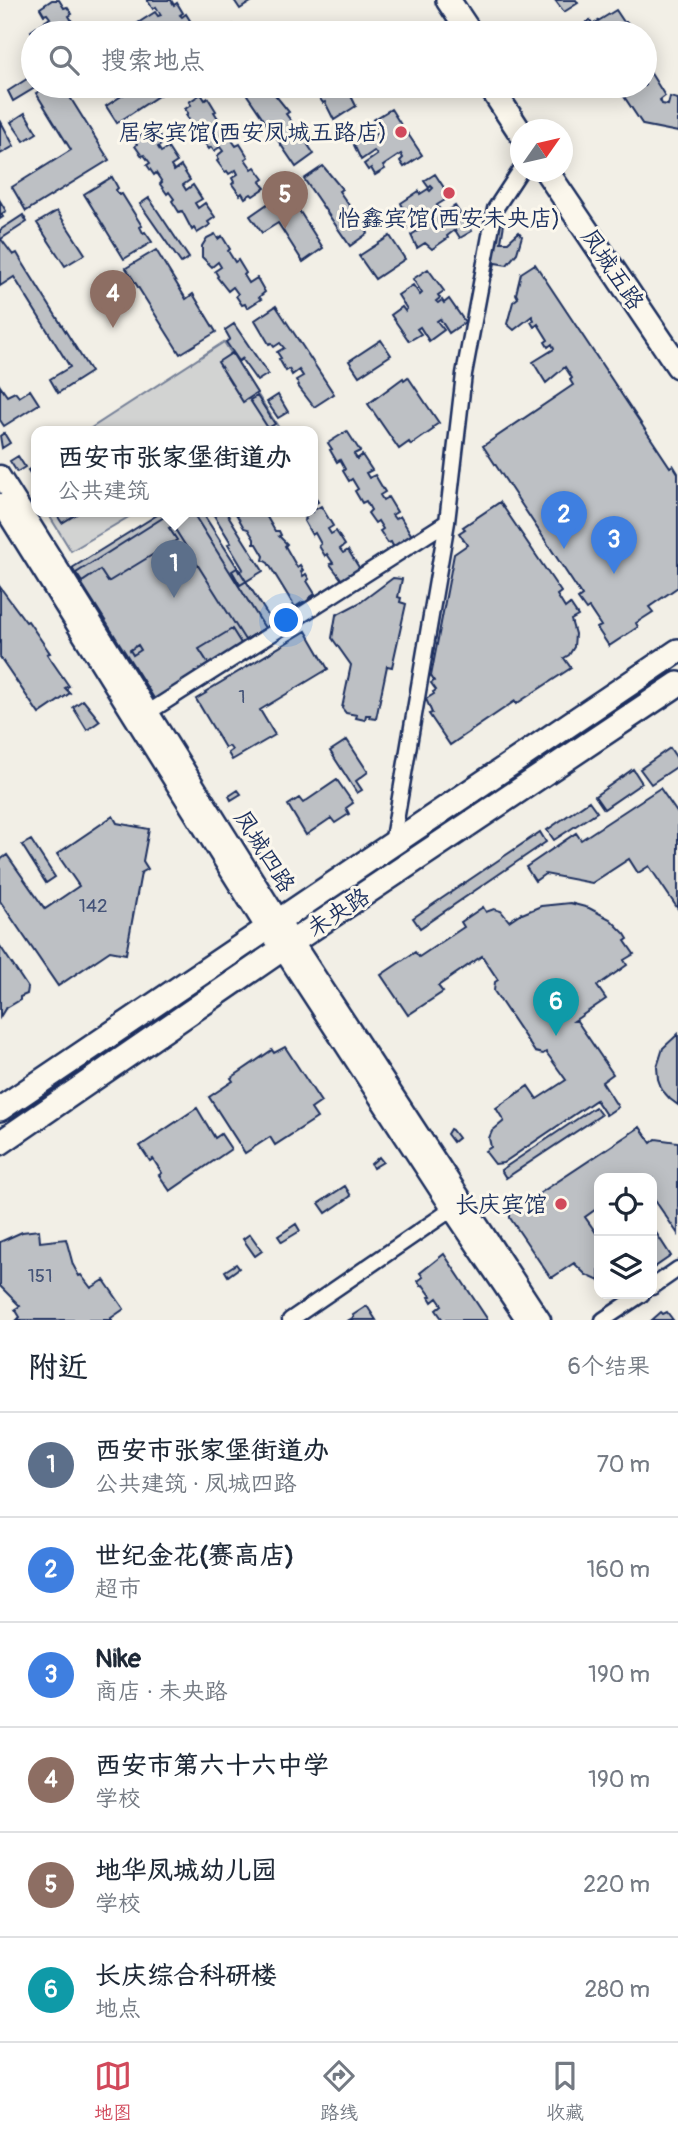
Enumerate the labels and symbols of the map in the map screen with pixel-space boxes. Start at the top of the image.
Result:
place label: 居家宾馆(西安凤城五路店) [119,118,387,147]
north arrow [510,119,573,182]
marker: 居家宾馆(西安凤城五路店) [393,124,409,140]
pin: 5 [262,171,308,229]
marker: 怡鑫宾馆(西安未央店) [441,185,457,201]
place label: 怡鑫宾馆(西安未央店) [338,204,560,233]
street label: 凤城五路 [575,223,650,316]
pin: 4 [90,270,136,328]
pin: 2 [541,491,587,549]
pin: 3 [591,516,637,574]
pin: 1 [151,540,197,598]
your location [269,603,303,637]
house number: 1 [238,685,246,709]
street label: 凤城四路 [228,805,301,898]
street label: 未央路 [301,881,375,943]
house number: 142 [78,894,108,918]
pin: 6 [533,978,579,1036]
place label: 长庆宾馆 [455,1190,547,1219]
marker: 长庆宾馆 [553,1196,569,1212]
house number: 151 [27,1264,53,1288]

